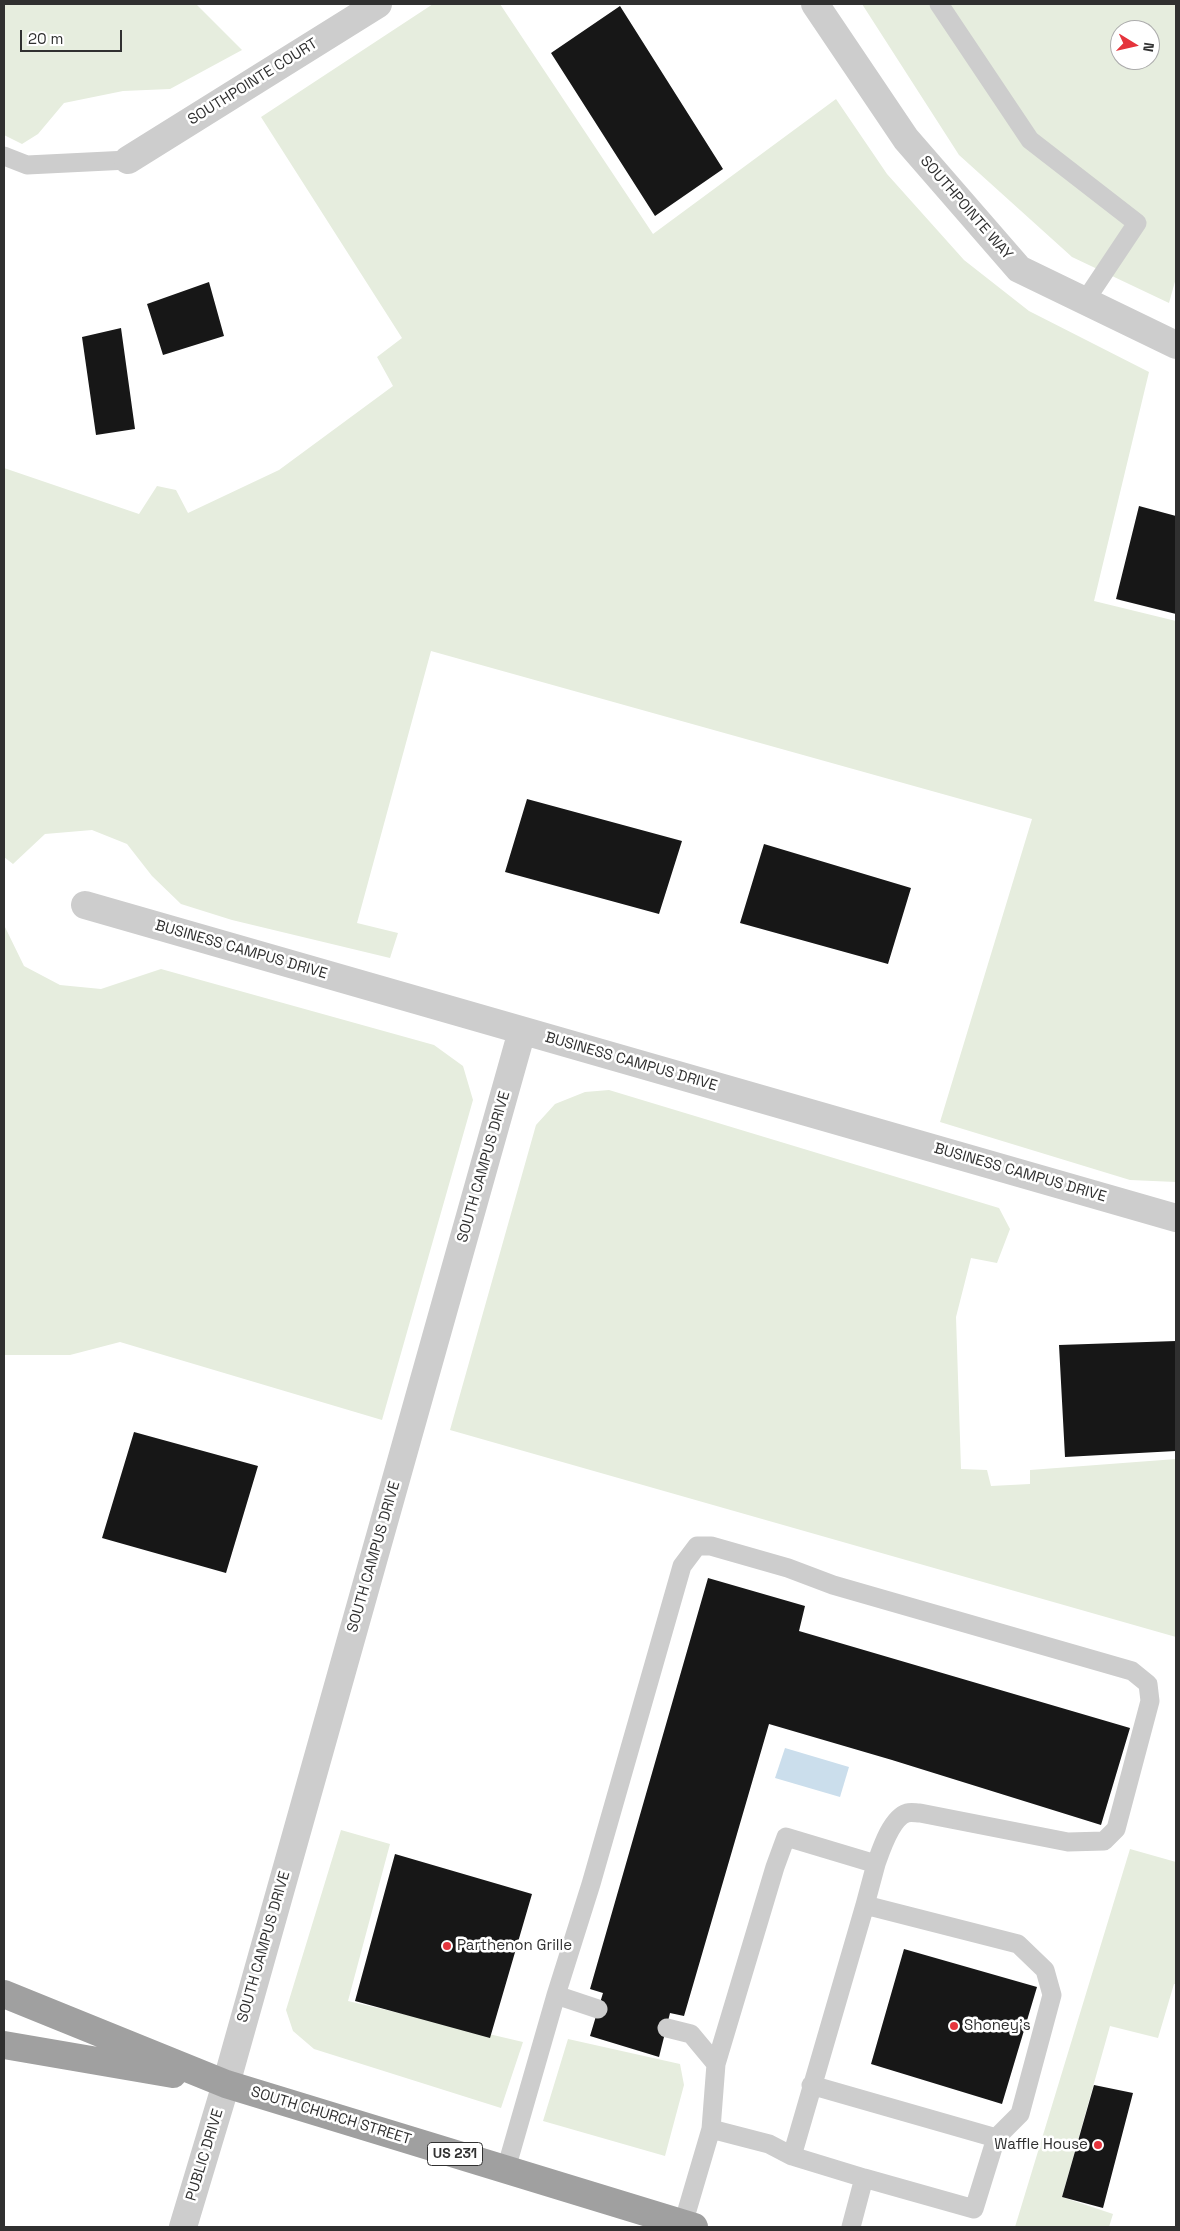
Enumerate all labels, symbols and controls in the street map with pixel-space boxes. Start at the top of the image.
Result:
scale bar [22,20,125,52]
north arrow [1110,20,1160,70]
text: 20 m [28,29,63,48]
street label: SOUTHPOINTE COURT [185,35,321,129]
text: N [1139,41,1158,53]
street label: SOUTHPOINTE WAY [916,152,1016,264]
street label: BUSINESS CAMPUS DRIVE [153,917,329,983]
street label: BUSINESS CAMPUS DRIVE [543,1029,719,1095]
street label: SOUTH CAMPUS DRIVE [454,1089,514,1245]
street label: BUSINESS CAMPUS DRIVE [932,1140,1108,1206]
street label: SOUTH CAMPUS DRIVE [344,1479,404,1635]
street label: SOUTH CAMPUS DRIVE [234,1869,294,2025]
place label: Parthenon Grille [457,1937,572,1955]
marker: Parthenon Grille [441,1940,453,1952]
place label: Shoney's [964,2017,1031,2035]
marker: Shoney's [948,2020,960,2032]
street label: SOUTH CHURCH STREET [249,2083,413,2149]
street label: PUBLIC DRIVE [182,2107,228,2203]
place label: Waffle House [994,2136,1088,2154]
marker: Waffle House [1092,2139,1104,2151]
road number: US 231 [428,2142,482,2166]

